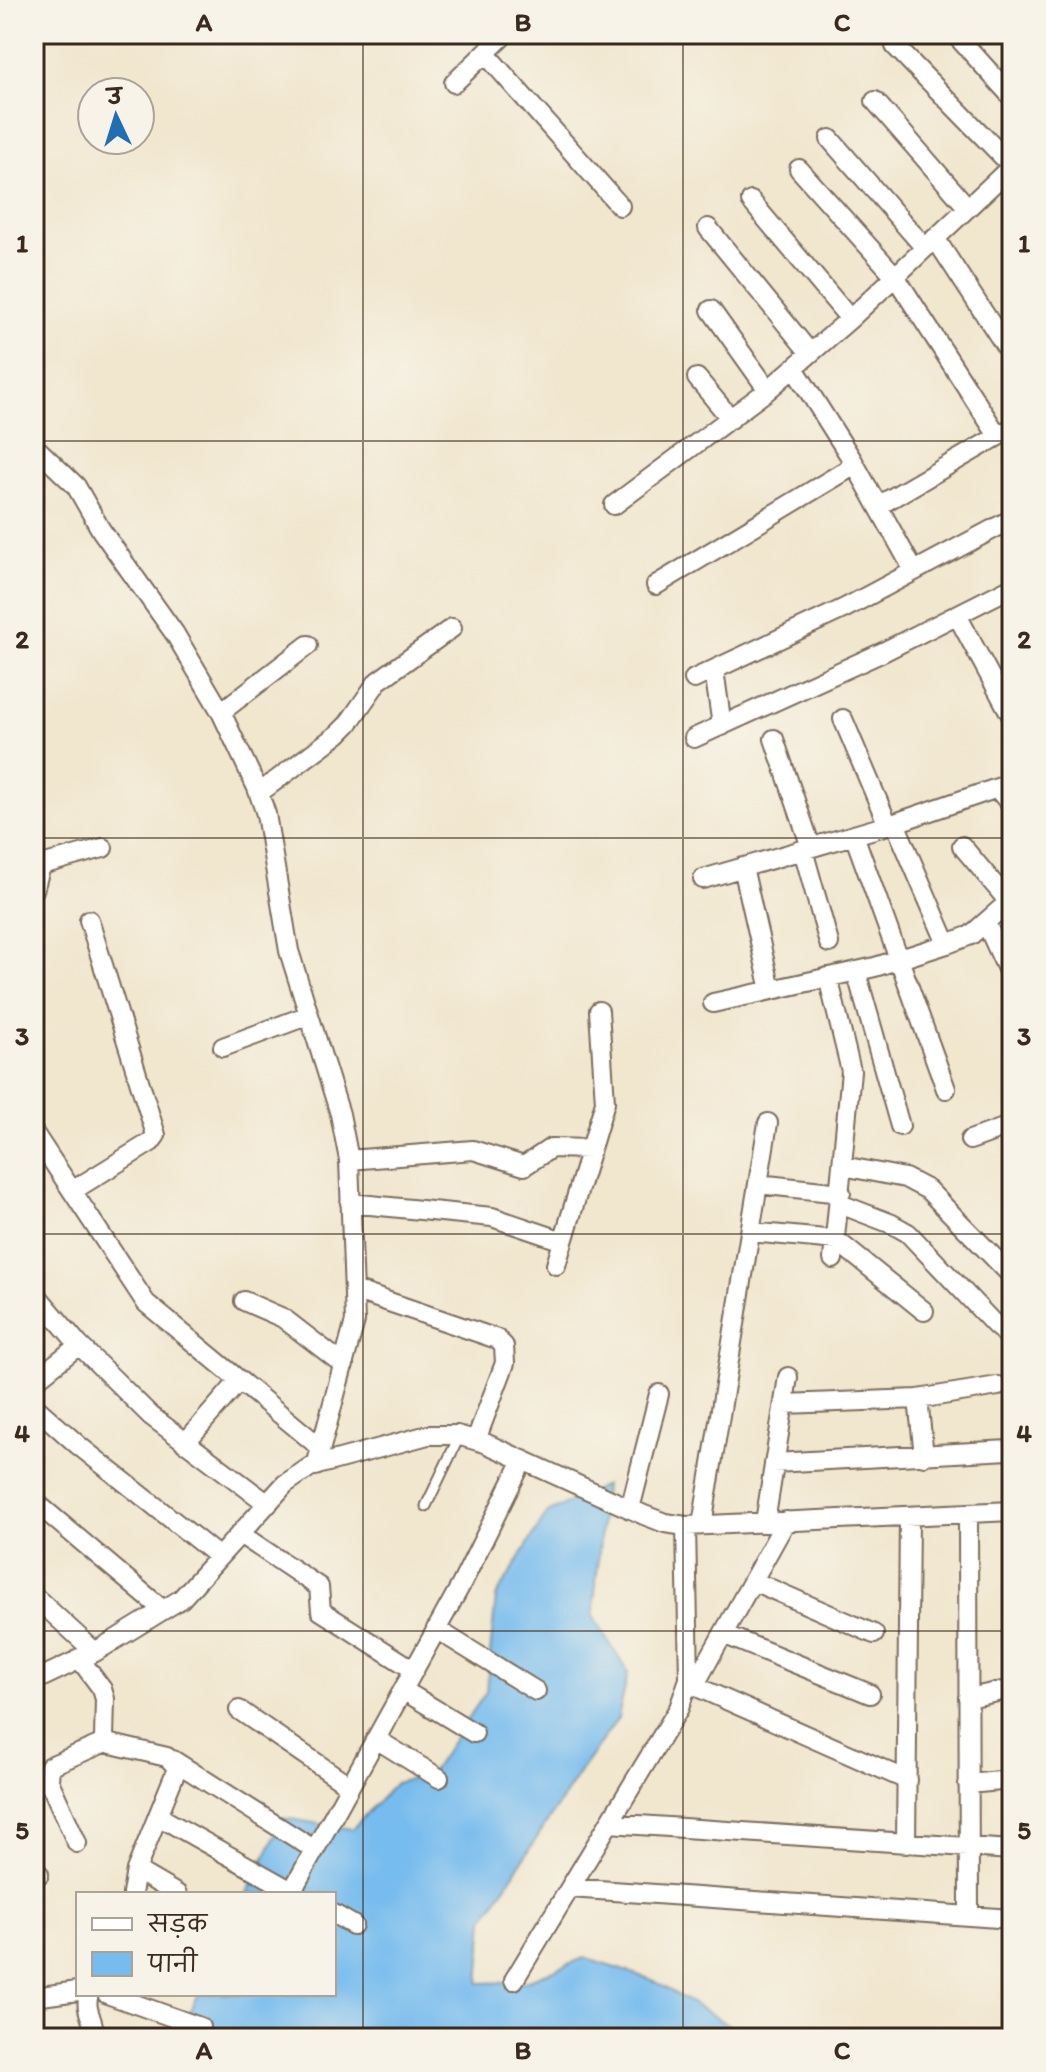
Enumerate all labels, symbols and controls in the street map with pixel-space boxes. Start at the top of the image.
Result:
text: A [195,6,213,38]
text: B [515,6,532,38]
text: C [834,6,851,38]
north arrow [76,76,156,156]
text: उ [104,82,125,111]
text: 1 [16,227,28,259]
text: 1 [1018,227,1030,259]
text: 2 [15,623,29,655]
text: 2 [1017,623,1031,655]
text: 3 [15,1020,29,1052]
text: 3 [1017,1020,1031,1052]
text: 4 [14,1417,30,1449]
text: 4 [1016,1417,1032,1449]
text: 5 [15,1814,29,1846]
text: 5 [1017,1814,1031,1846]
legend [76,1892,336,1996]
text: सड़क [146,1909,209,1938]
text: पानी [146,1946,199,1978]
text: A [195,2034,213,2066]
text: B [515,2034,532,2066]
text: C [834,2034,851,2066]

